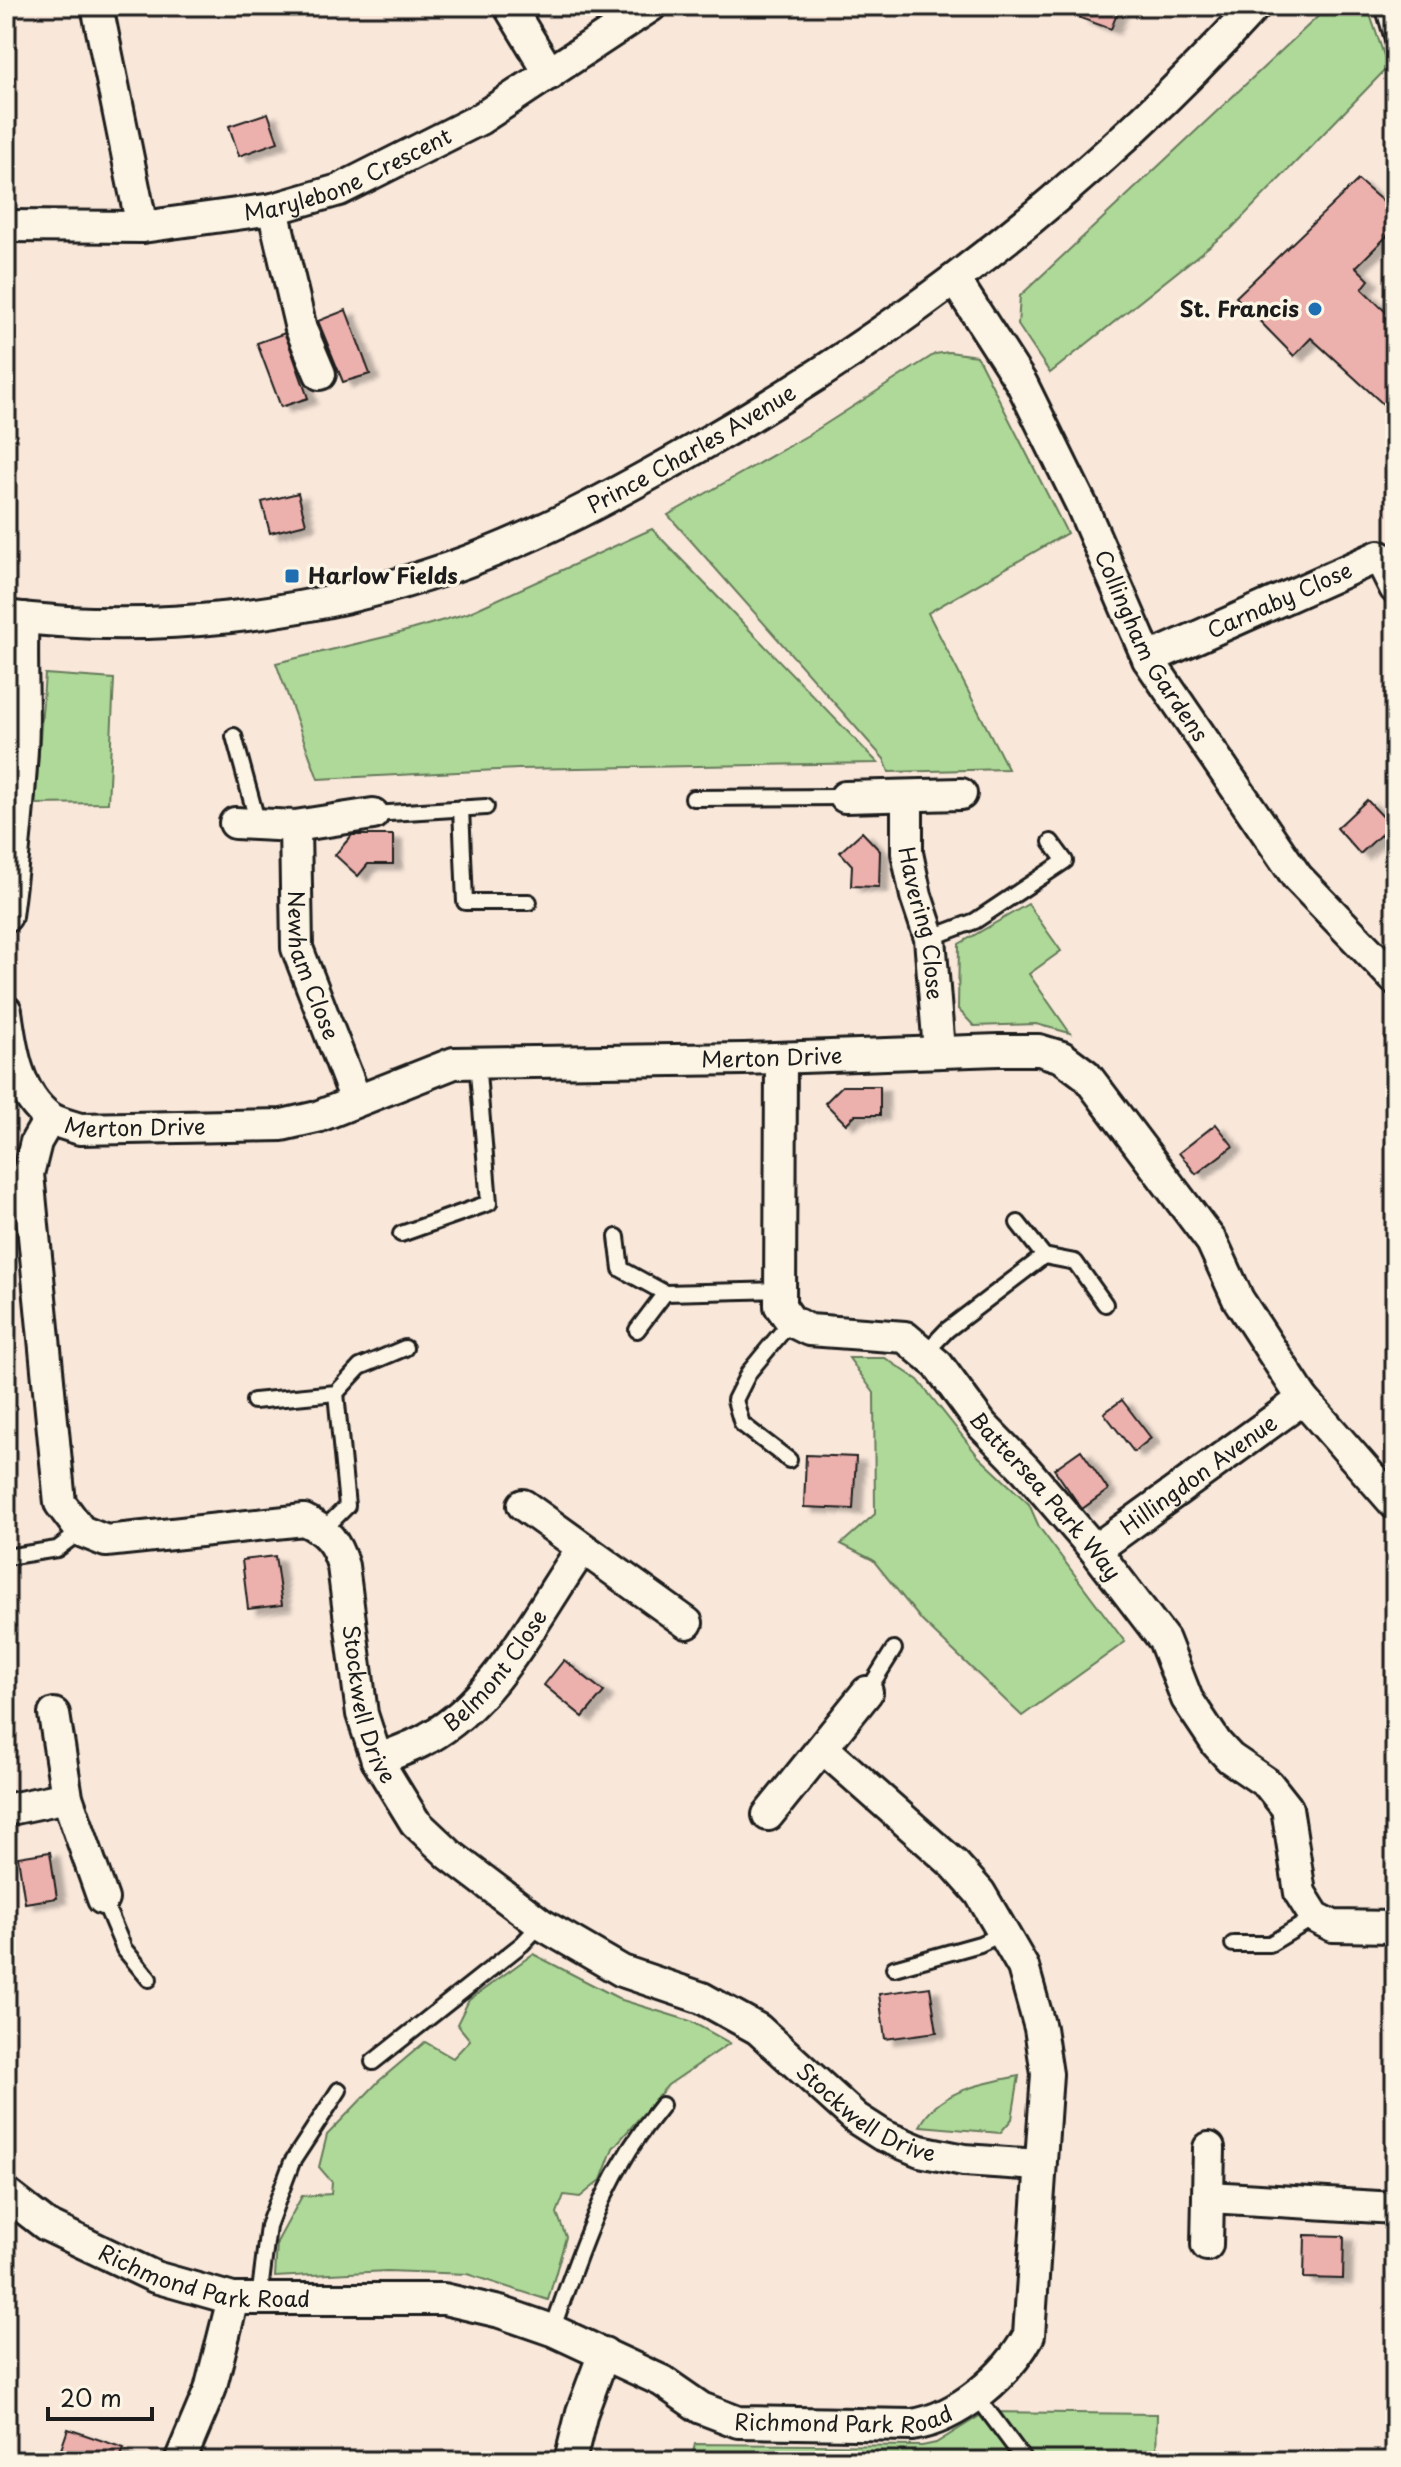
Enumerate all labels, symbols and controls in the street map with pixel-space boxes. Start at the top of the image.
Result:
street label: Marylebone Crescent [242,118,456,228]
place label: St. Francis [1180,291,1299,324]
marker: St. Francis [1306,300,1324,318]
street label: Prince Charles Avenue [581,375,801,520]
street label: Collingham Gardens [1088,544,1218,747]
street label: Carnaby Close [1201,552,1357,646]
place label: Harlow Fields [308,558,458,591]
marker: Harlow Fields [283,567,301,585]
street label: Havering Close [891,843,953,1001]
street label: Newham Close [281,890,349,1044]
street label: Merton Drive [701,1038,843,1075]
street label: Merton Drive [61,1107,206,1145]
street label: Battersea Park Way [963,1404,1130,1587]
street label: Hillingdon Avenue [1112,1405,1283,1542]
street label: Belmont Close [435,1602,554,1738]
street label: Stockwell Drive [336,1622,405,1789]
street label: Stockwell Drive [790,2054,939,2169]
street label: Richmond Park Road [94,2235,310,2314]
scale bar [48,2371,152,2421]
text: 20 m [60,2379,122,2415]
street label: Richmond Park Road [734,2395,957,2440]

